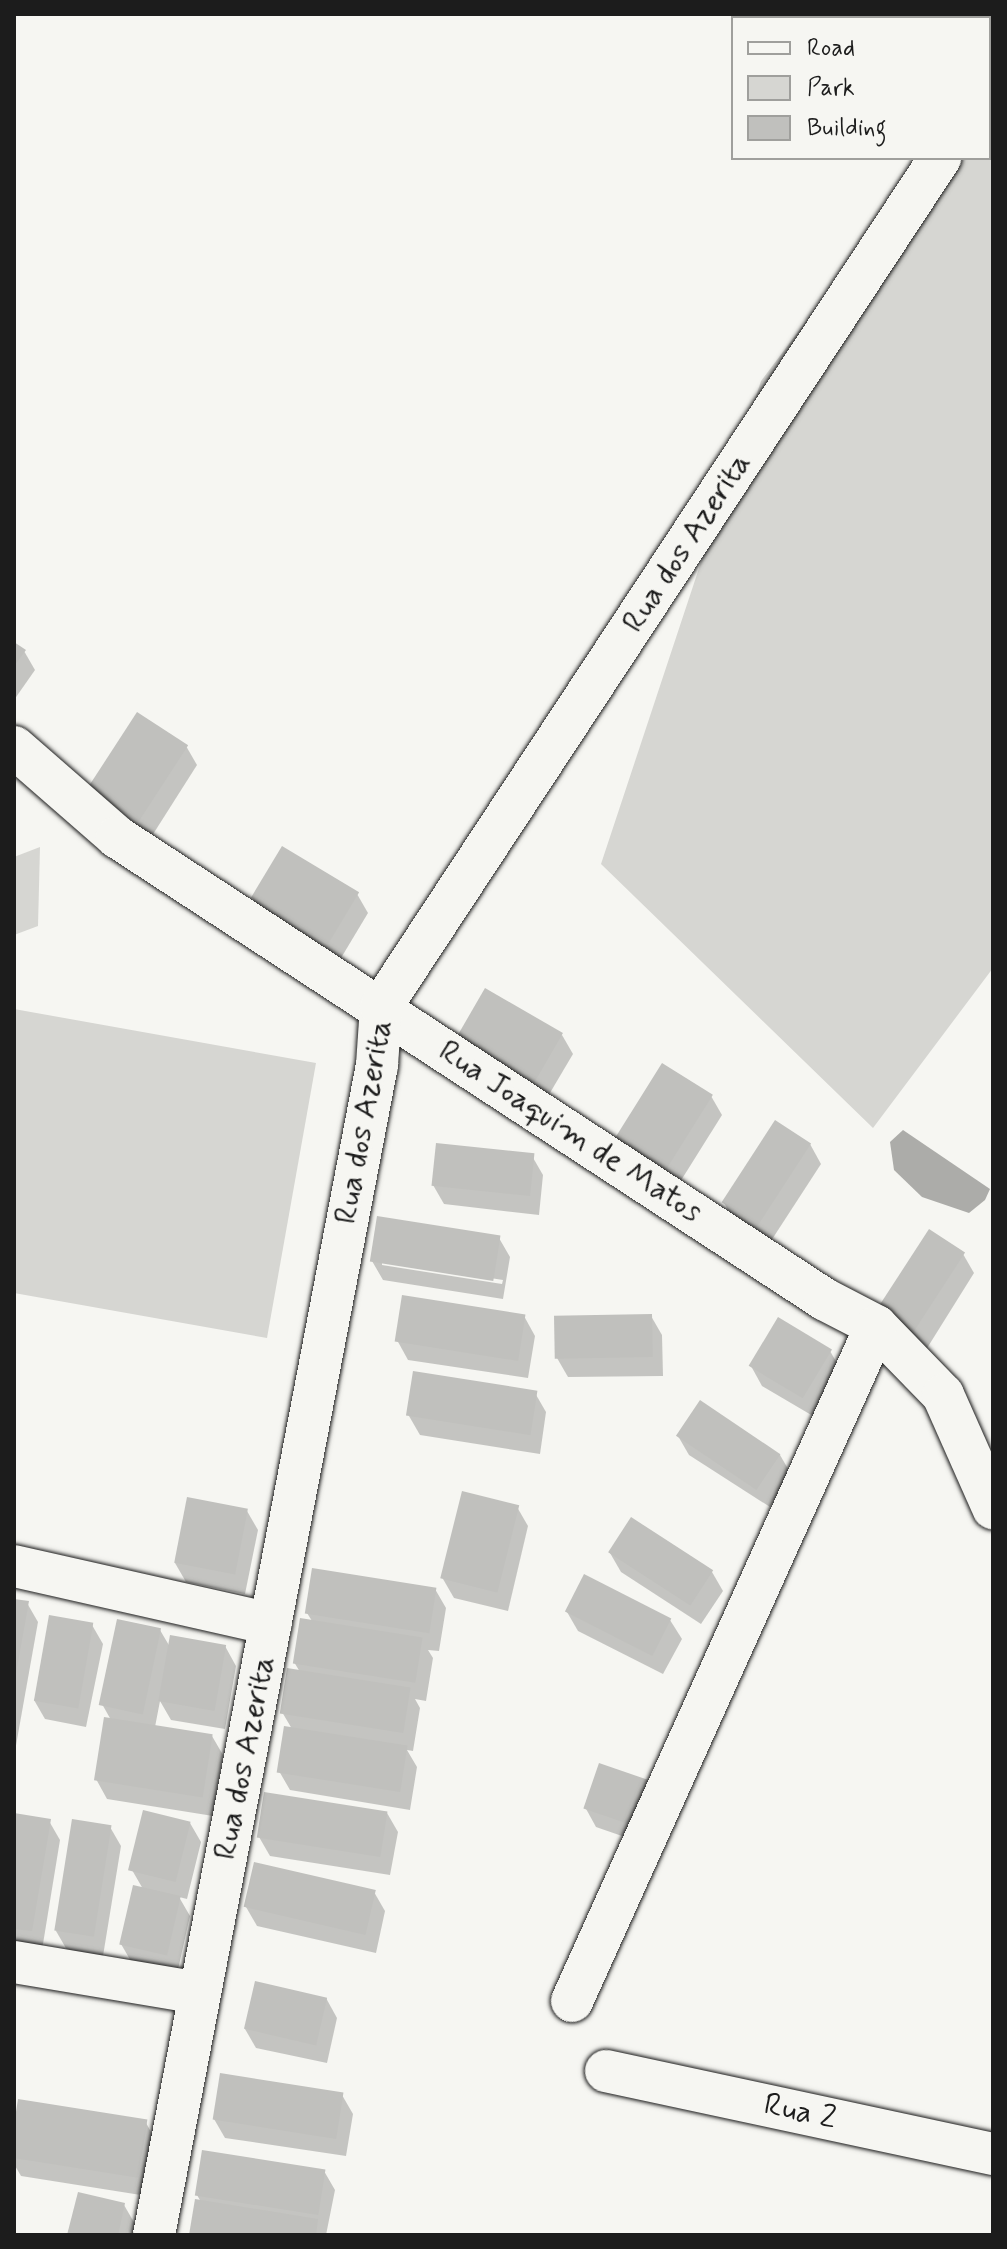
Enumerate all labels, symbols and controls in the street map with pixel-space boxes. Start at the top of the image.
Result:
legend [731,16,991,160]
text: Road [807,33,855,64]
text: Park [807,73,855,104]
text: Building [807,113,887,144]
street label: Rua dos Azerita [613,444,761,642]
street label: Rua dos Azerita [327,1015,401,1229]
street label: Rua Joaquim de Matos [430,1032,710,1232]
street label: Rua dos Azerita [206,1651,284,1865]
street label: Rua 2 [760,2086,840,2138]

